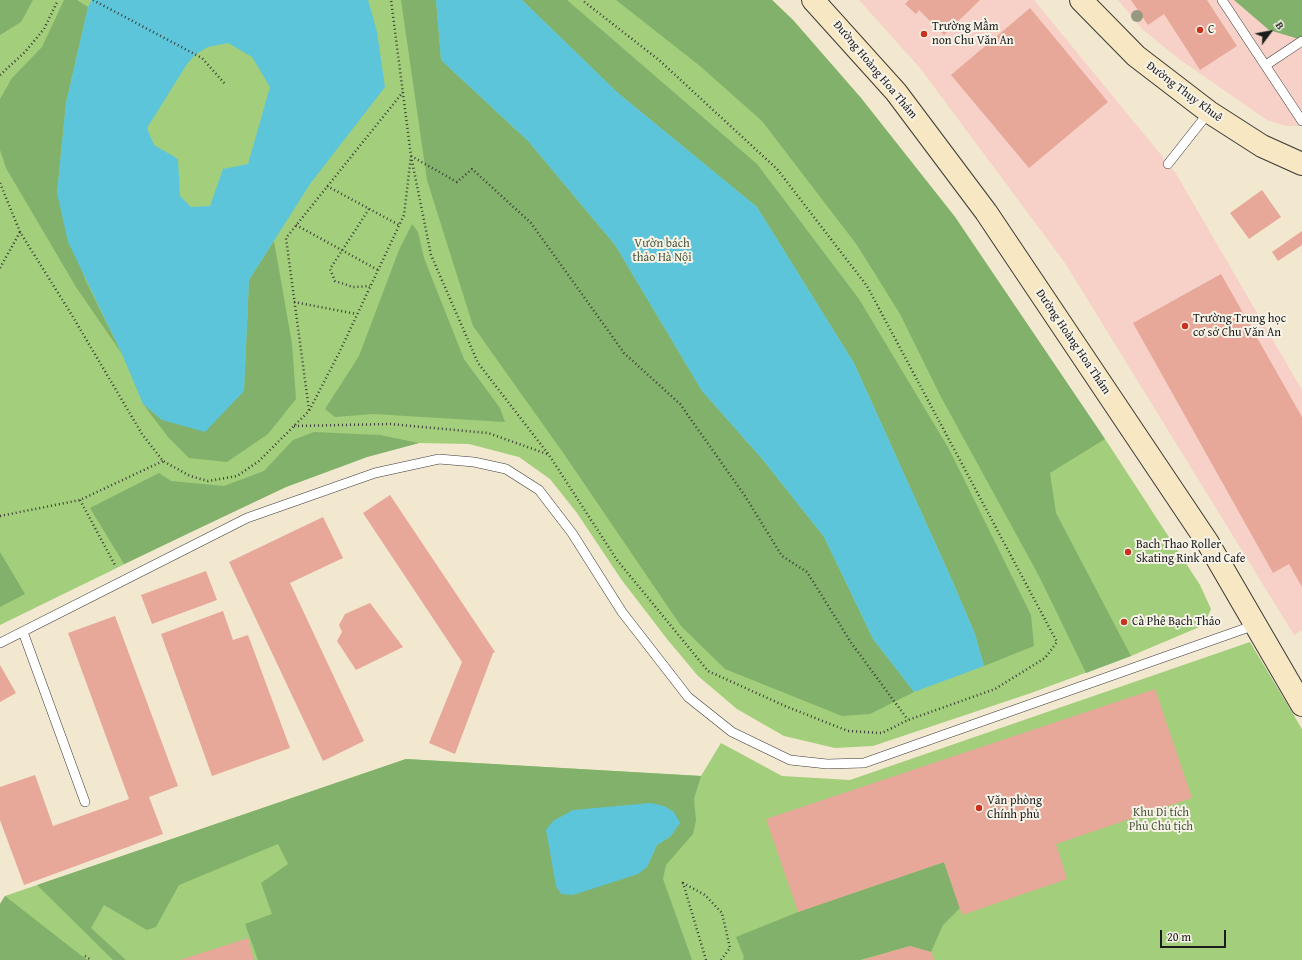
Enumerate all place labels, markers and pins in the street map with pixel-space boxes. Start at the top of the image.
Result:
place label: Trường Mầm non Chu Văn An [932,20,1014,48]
place label: C [1208,23,1215,37]
marker: C [1195,25,1205,35]
marker: Trường Mầm non Chu Văn An [919,29,929,39]
place label: Trường Trung học cơ sở Chu Văn An [1193,312,1286,340]
marker: Trường Trung học cơ sở Chu Văn An [1180,321,1190,331]
place label: Bach Thao Roller Skating Rink and Cafe [1136,538,1245,566]
marker: Bach Thao Roller Skating Rink and Cafe [1123,547,1133,557]
place label: Cà Phê Bạch Thảo [1132,615,1221,629]
marker: Cà Phê Bạch Thảo [1119,617,1129,627]
place label: Văn phòng Chính phủ [987,794,1042,822]
marker: Văn phòng Chính phủ [974,803,984,813]

